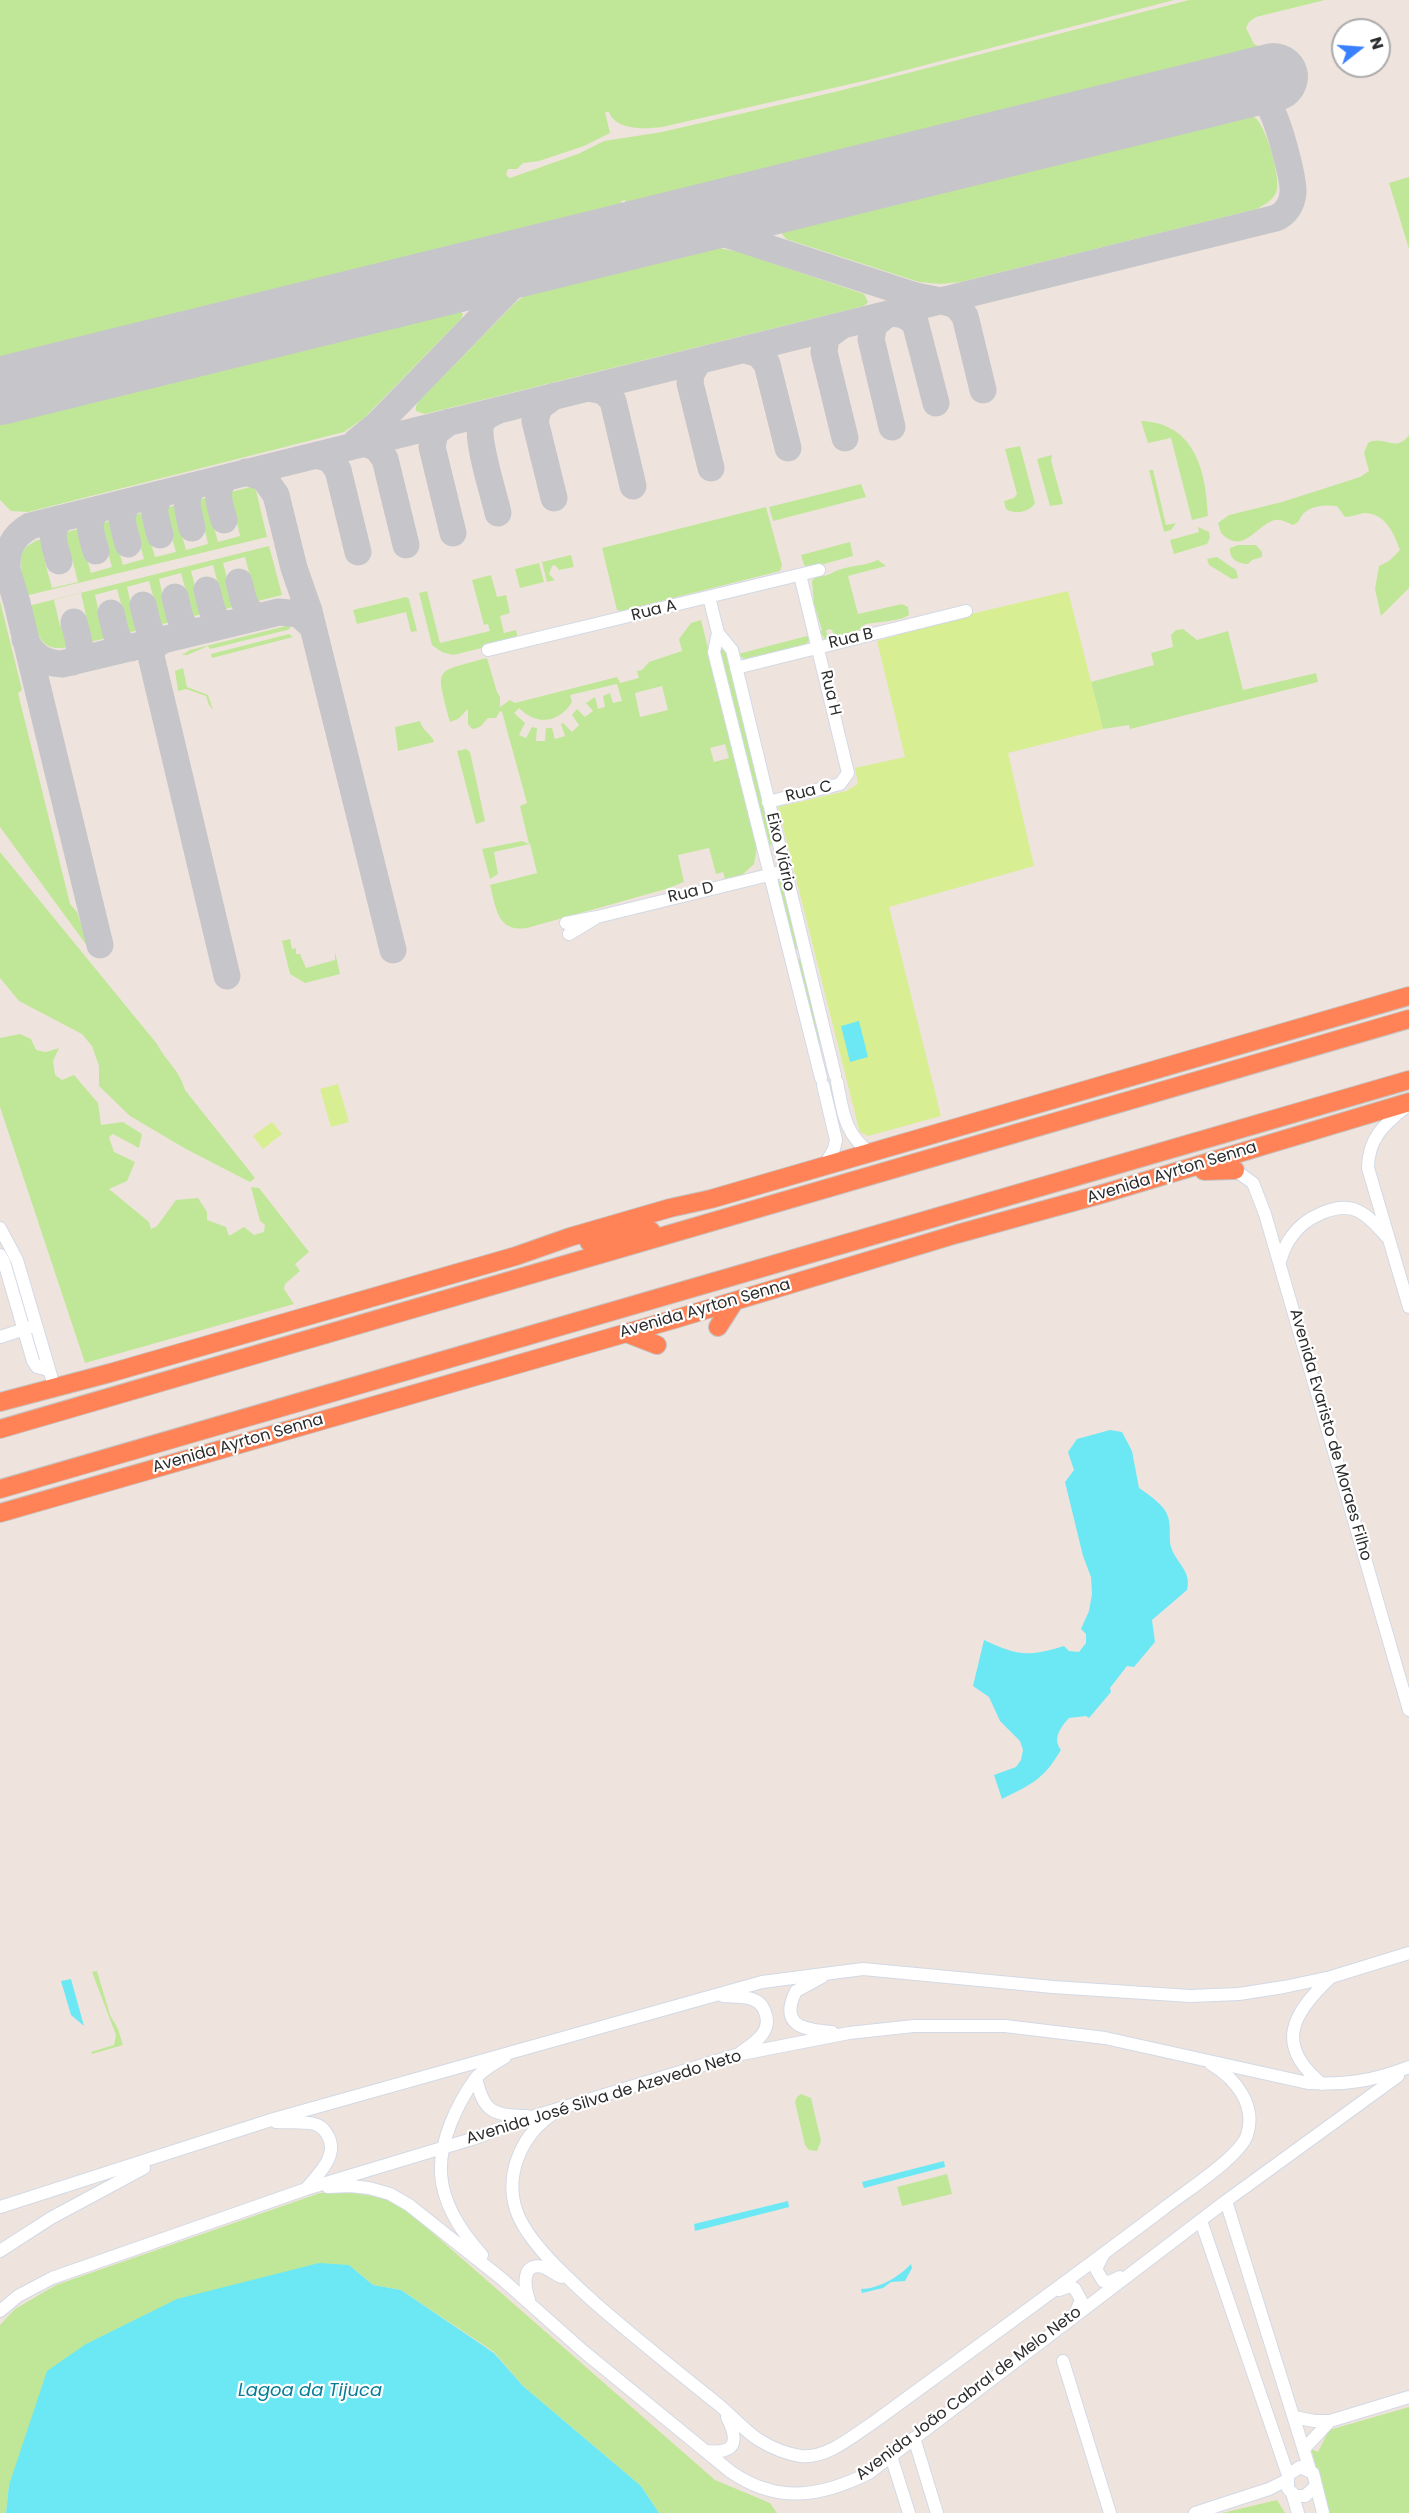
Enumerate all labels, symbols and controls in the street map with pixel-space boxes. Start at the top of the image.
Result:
north arrow [1331,18,1391,78]
text: N [1364,34,1390,52]
street label: Rua A [629,596,679,626]
street label: Rua B [827,625,875,653]
street label: Rua H [815,668,845,718]
street label: Rua C [784,777,834,807]
street label: Eixo Viário [762,811,798,893]
street label: Rua D [666,878,716,908]
street label: Avenida Ayrton Senna [1085,1138,1259,1208]
street label: Avenida Ayrton Senna [617,1275,793,1343]
street label: Avenida Evaristo de Moraes Filho [1285,1307,1375,1563]
street label: Avenida Ayrton Senna [150,1410,326,1478]
street label: Avenida José Silva de Azevedo Neto [464,2047,744,2149]
street label: Avenida João Cabral de Melo Neto [853,2303,1085,2485]
water label: Lagoa da Tijuca [238,2380,382,2402]

